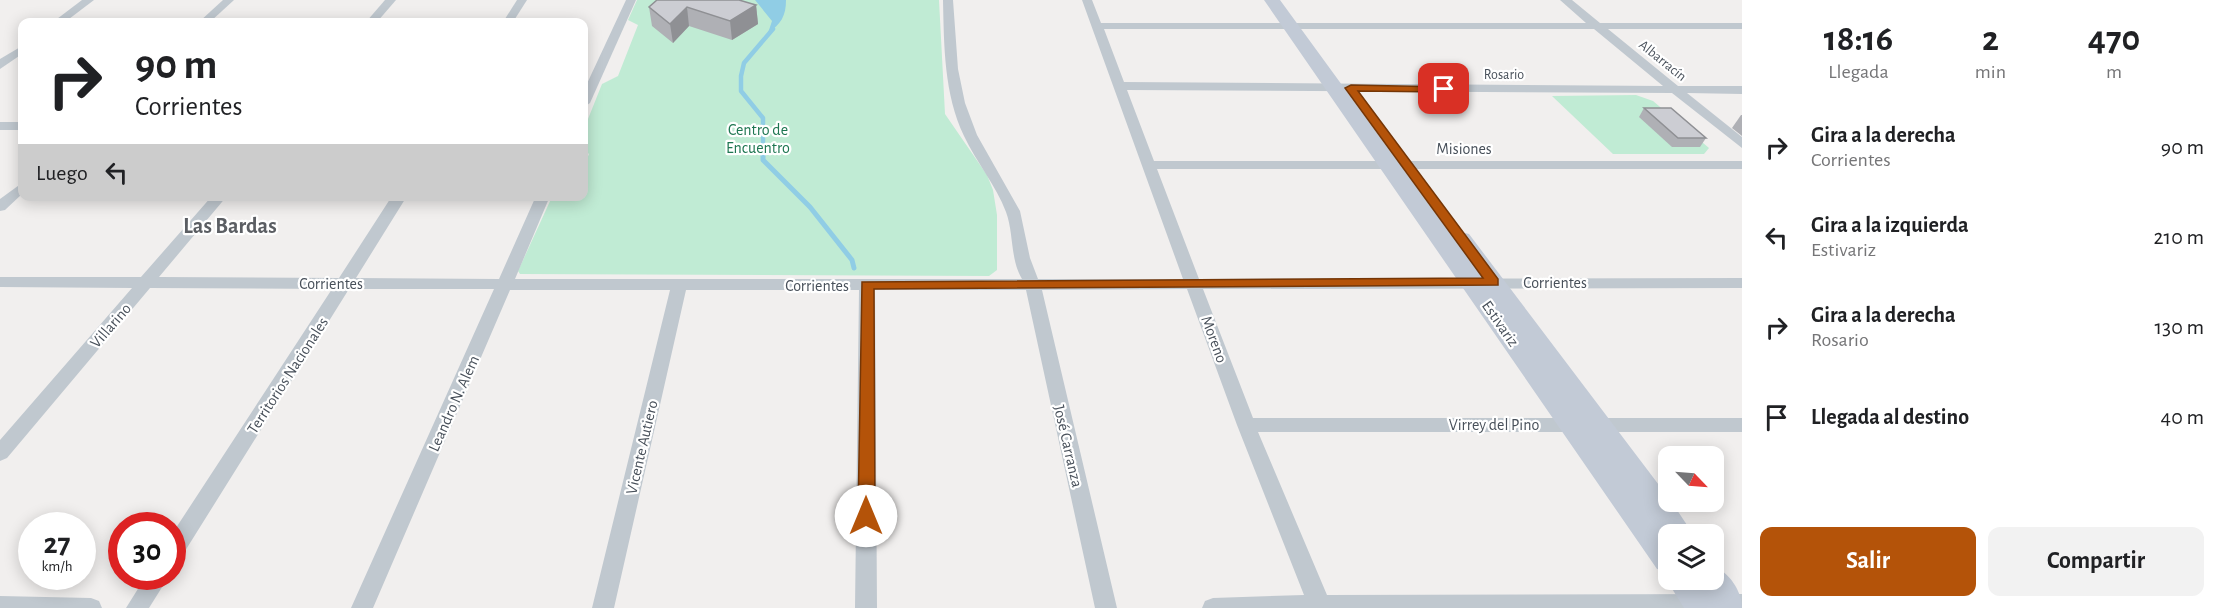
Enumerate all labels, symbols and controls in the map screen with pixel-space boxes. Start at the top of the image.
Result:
text: 18:16 [1824,21,1893,57]
text: 2 [1982,21,1999,57]
text: 470 [2088,21,2140,57]
street label: Albarracín [1636,38,1689,84]
icon: right [36,42,114,120]
text: 90 m [135,44,217,86]
text: Llegada [1828,62,1889,82]
text: min [1975,62,2006,82]
text: m [2106,62,2122,82]
pin [1418,63,1469,114]
street label: Rosario [1484,68,1524,82]
icon: arrive [1427,72,1460,105]
text: Corrientes [135,93,243,120]
park label: Centro de Encuentro [726,122,790,156]
text: Gira a la derecha [1811,124,1956,146]
icon: right [1760,131,1793,164]
text: 90 m [2161,136,2204,158]
street label: Misiones [1436,141,1492,157]
text: Corrientes [1811,150,1891,170]
icon: left [100,156,133,189]
text: Luego [36,162,88,184]
text: Gira a la izquierda [1811,214,1969,236]
district label: Las Bardas [183,215,277,237]
icon: left [1760,221,1793,254]
text: 210 m [2154,226,2204,248]
text: Estivariz [1811,240,1876,260]
street label: Corrientes [1523,275,1587,291]
street label: Corrientes [299,276,363,292]
street label: Corrientes [785,278,849,294]
street label: Estivariz [1479,298,1522,350]
street label: Villarino [87,300,134,351]
text: Gira a la derecha [1811,304,1956,326]
icon: right [1760,311,1793,344]
street label: Moreno [1198,314,1230,365]
street label: Territorios Nacionales [244,315,331,437]
text: 130 m [2155,316,2204,338]
text: Rosario [1811,330,1869,350]
street label: Leandro N. Alem [426,353,482,454]
street label: Vicente Autiero [623,399,661,496]
icon: arrive [1760,401,1793,434]
street label: José Carranza [1051,404,1085,489]
text: Llegada al destino [1811,406,1969,428]
text: 40 m [2161,406,2204,428]
street label: Virrey del Pino [1449,417,1539,434]
north arrow [1658,446,1724,512]
map controls [1658,446,1724,590]
position arrow [834,484,898,548]
speed limit sign: 30 [108,512,186,590]
button: layers [1658,524,1724,590]
button: Salir [1760,527,1976,596]
button: Compartir [1988,527,2204,596]
text: 27 [43,529,71,559]
text: km/h [42,559,72,574]

